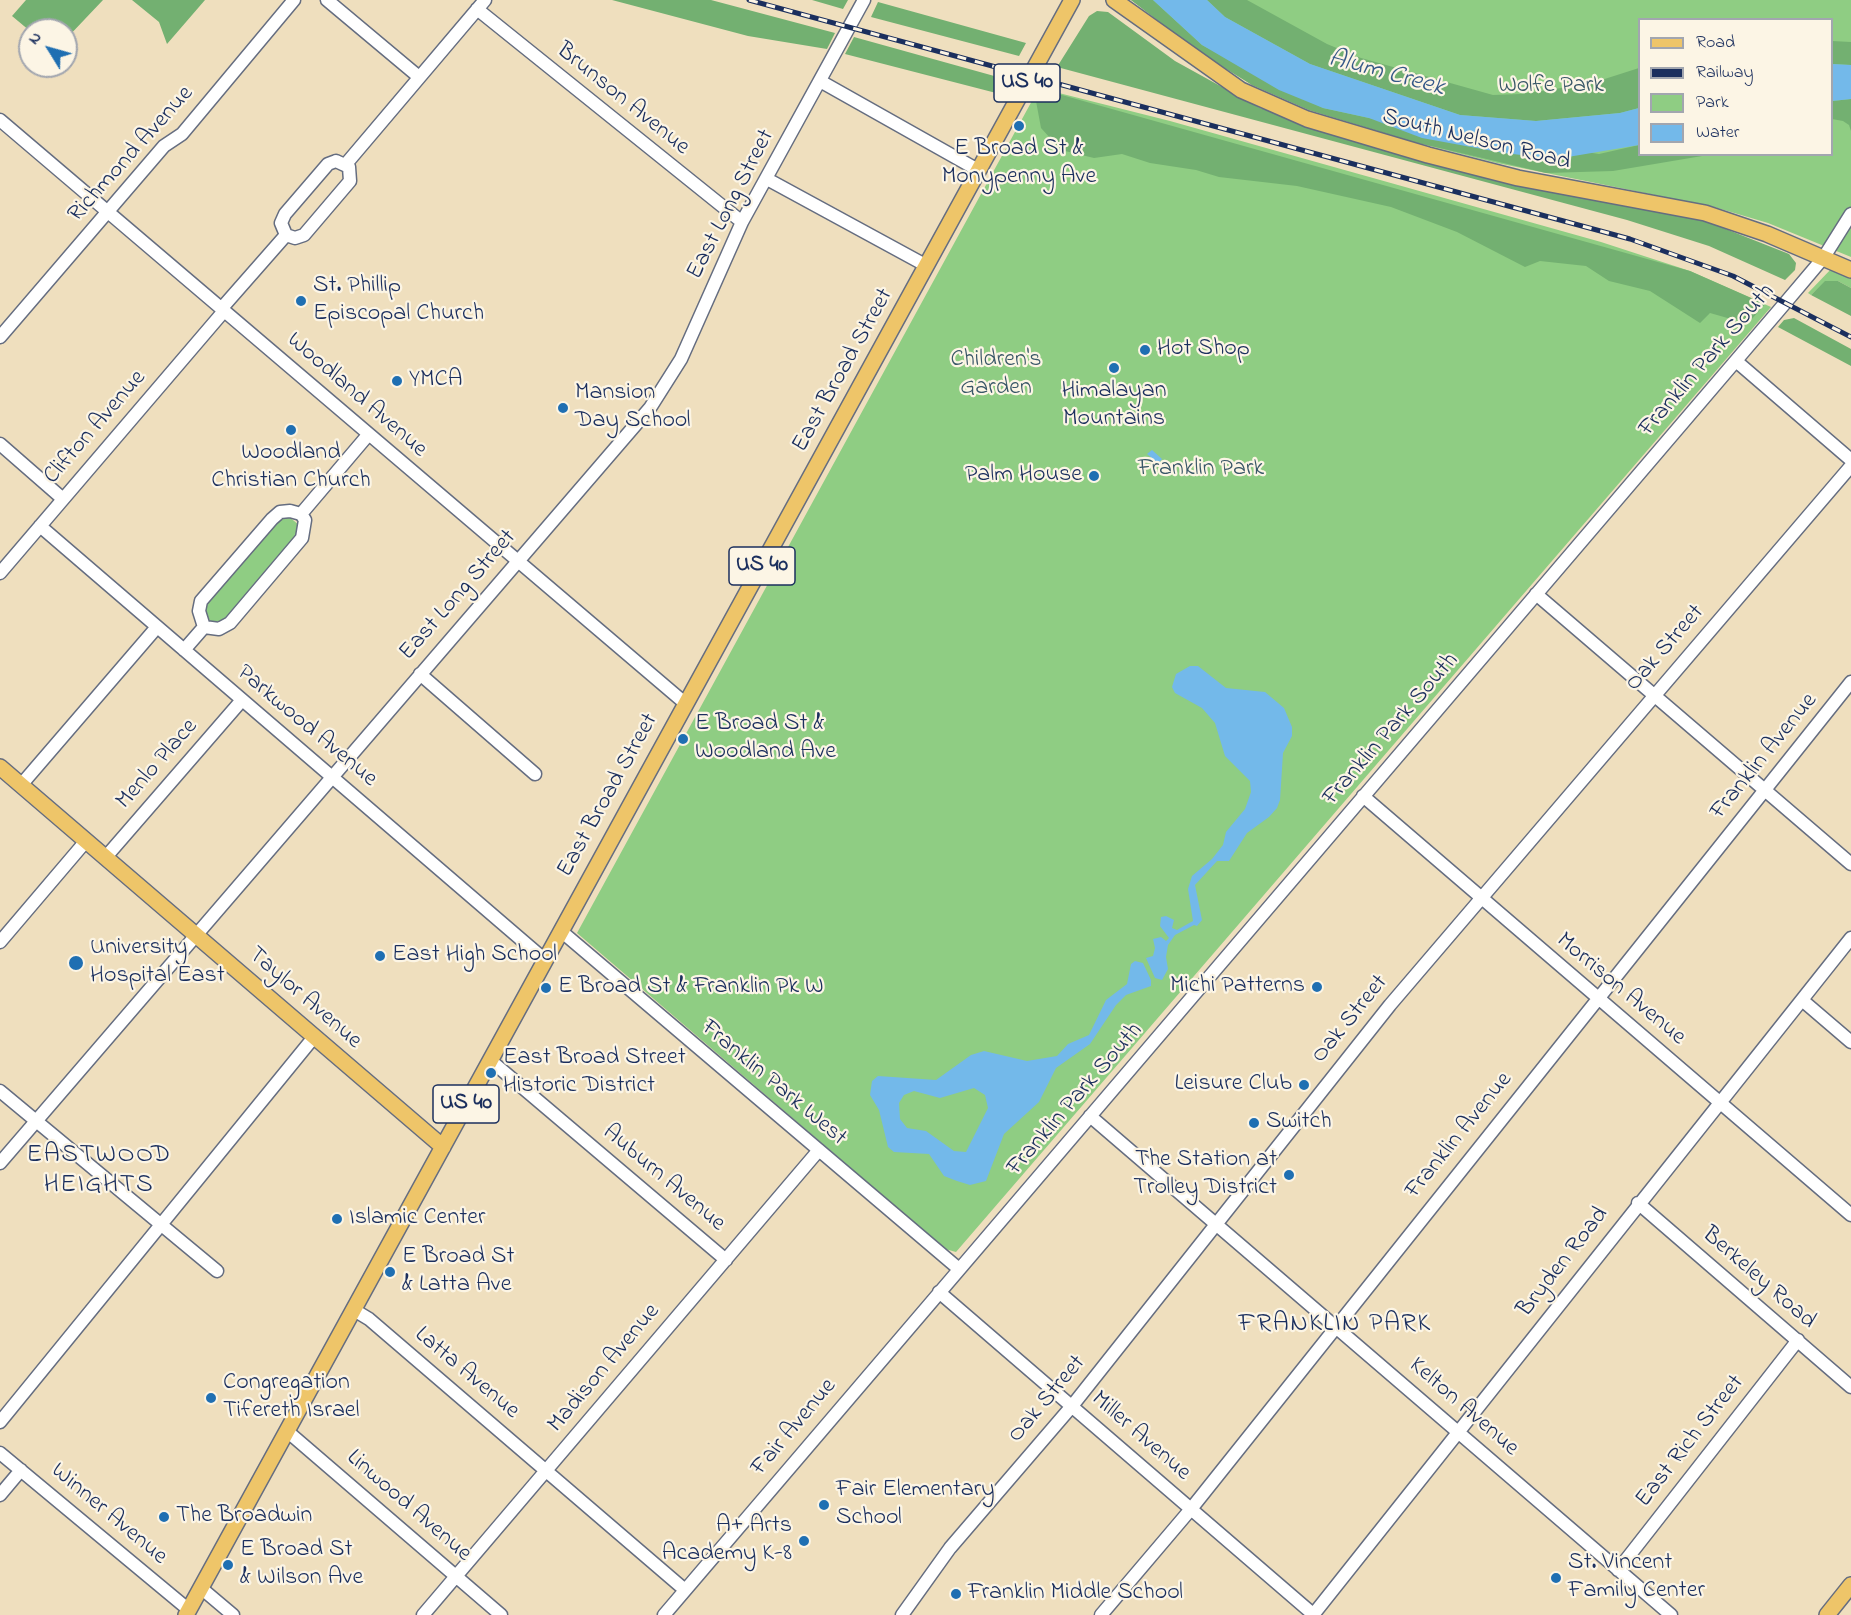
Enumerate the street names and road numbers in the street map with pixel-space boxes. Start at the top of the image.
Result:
street label: Brunson Avenue [549,37,695,163]
road number: US 40 [994,64,1060,102]
street label: Richmond Avenue [63,81,201,229]
street label: South Nelson Road [1379,104,1573,178]
street label: East Long Street [682,125,782,285]
street label: Franklin Park South [1634,279,1782,443]
street label: East Broad Street [787,284,901,458]
street label: Woodland Avenue [280,327,432,465]
street label: Clifton Avenue [39,365,153,491]
street label: East Long Street [394,525,524,667]
road number: US 40 [729,547,795,585]
street label: Oak Street [1620,600,1712,698]
street label: Franklin Park South [1318,648,1466,812]
street label: Parkwood Avenue [230,660,382,794]
street label: Franklin Avenue [1705,688,1825,826]
street label: East Broad Street [552,709,666,883]
street label: Menlo Place [111,714,205,816]
street label: Morrison Avenue [1549,927,1691,1053]
street label: Taylor Avenue [241,942,367,1056]
street label: Oak Street [1307,970,1395,1070]
street label: Franklin Park West [694,1015,852,1153]
street label: Franklin Park South [1002,1018,1150,1182]
street label: Franklin Avenue [1400,1067,1520,1205]
road number: US 40 [433,1085,499,1123]
street label: Auburn Avenue [596,1119,730,1239]
street label: Bryden Road [1512,1202,1616,1324]
street label: Berkeley Road [1695,1222,1821,1336]
street label: Madison Avenue [543,1299,667,1439]
street label: Latta Avenue [407,1322,525,1426]
street label: Oak Street [1003,1350,1093,1450]
street label: Kelton Avenue [1402,1352,1524,1464]
street label: East Rich Street [1630,1370,1752,1514]
street label: Fair Avenue [746,1374,844,1482]
street label: Miller Avenue [1084,1386,1196,1488]
street label: Linwood Avenue [339,1445,477,1569]
street label: Winner Avenue [44,1458,172,1572]

